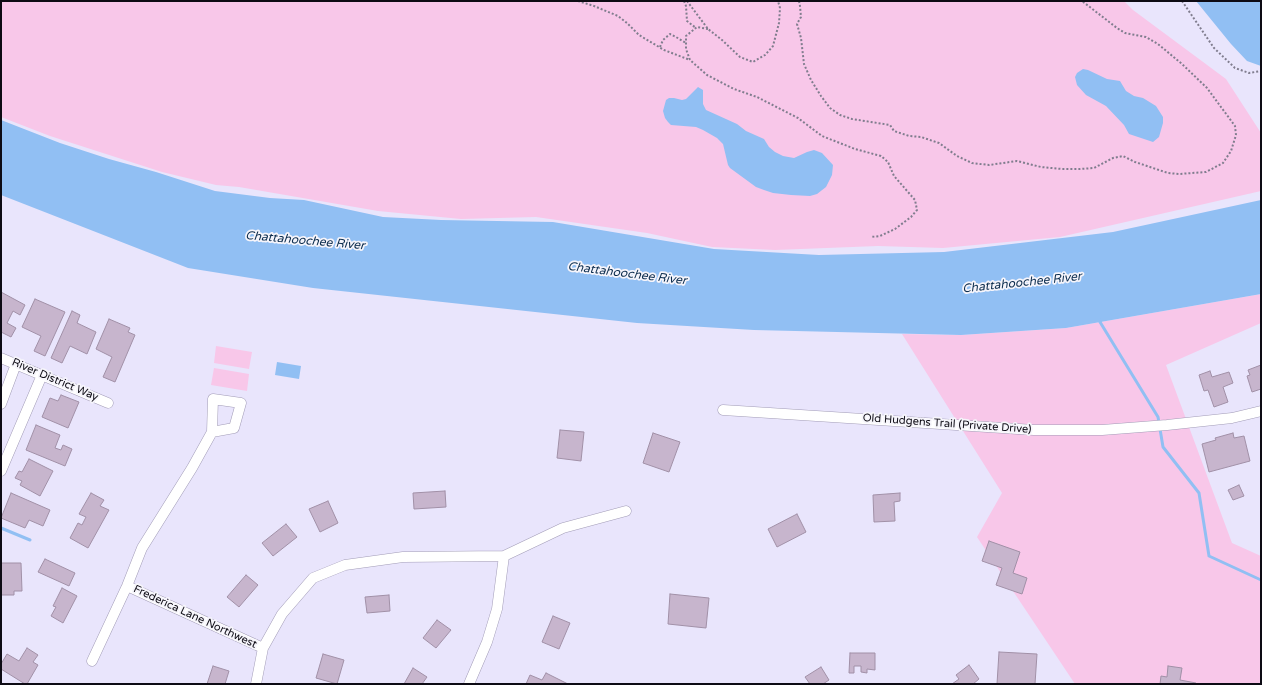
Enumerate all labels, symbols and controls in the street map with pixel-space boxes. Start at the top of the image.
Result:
water label: Chattahoochee River [245,229,365,253]
water label: Chattahoochee River [567,260,687,288]
water label: Chattahoochee River [962,270,1082,296]
street label: River District Way [10,356,100,404]
street label: Old Hudgens Trail (Private Drive) [862,412,1032,436]
street label: Frederica Lane Northwest [131,583,259,651]

